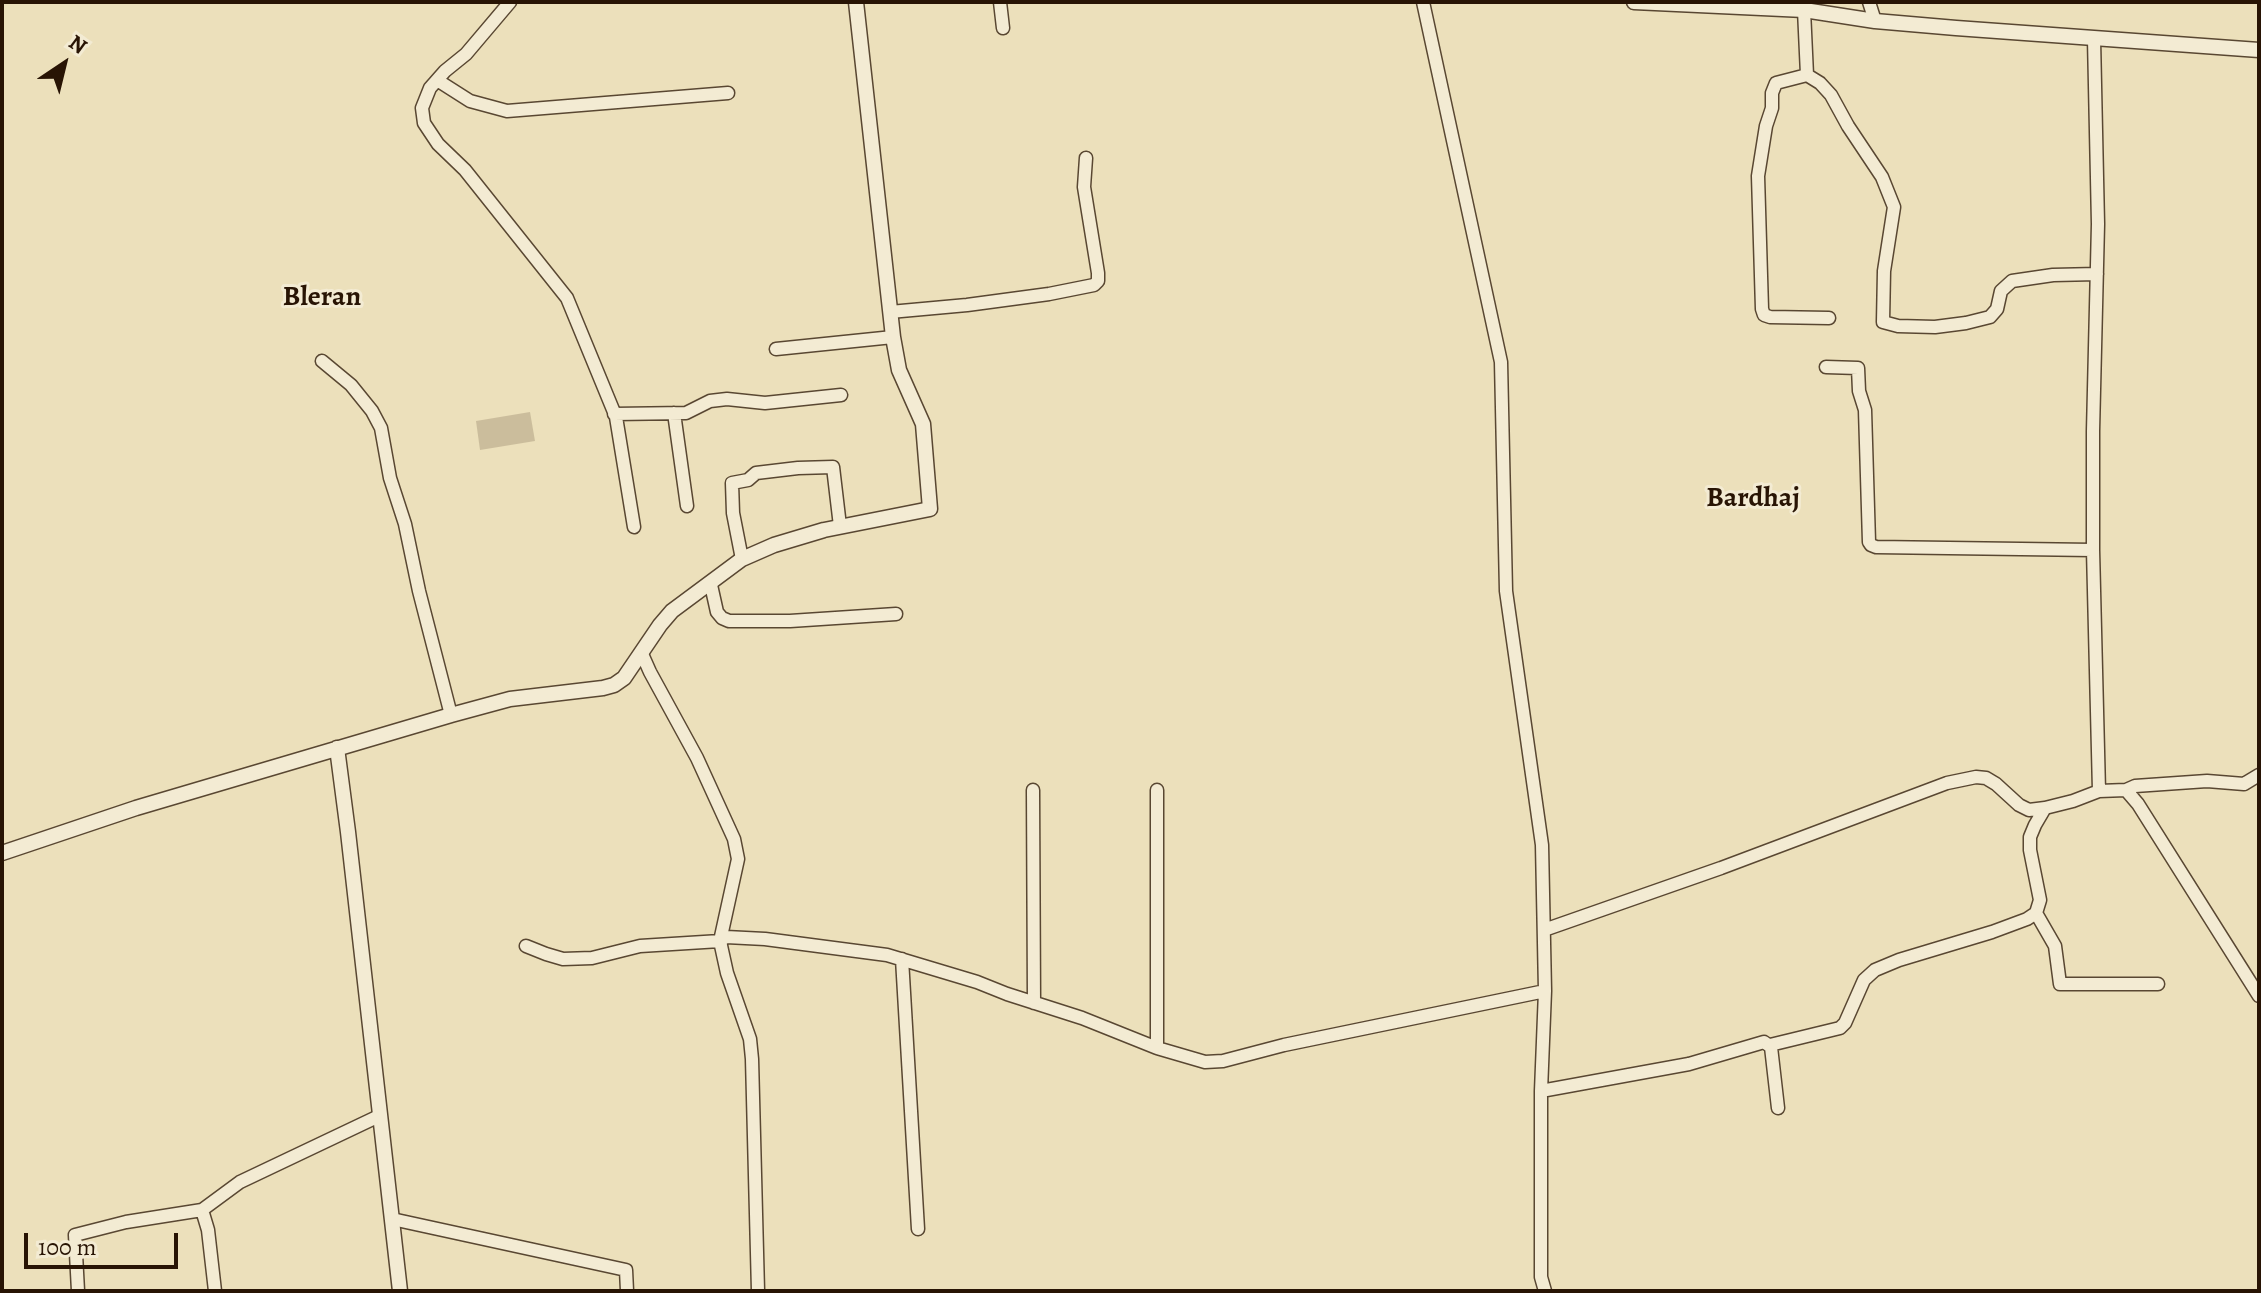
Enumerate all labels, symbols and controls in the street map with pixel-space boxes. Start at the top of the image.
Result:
north arrow [24,24,104,104]
text: N [63,27,93,61]
district label: Bleran [283,281,361,315]
district label: Bardhaj [1706,482,1800,516]
scale bar [28,1217,182,1267]
text: 100 m [38,1231,97,1263]

